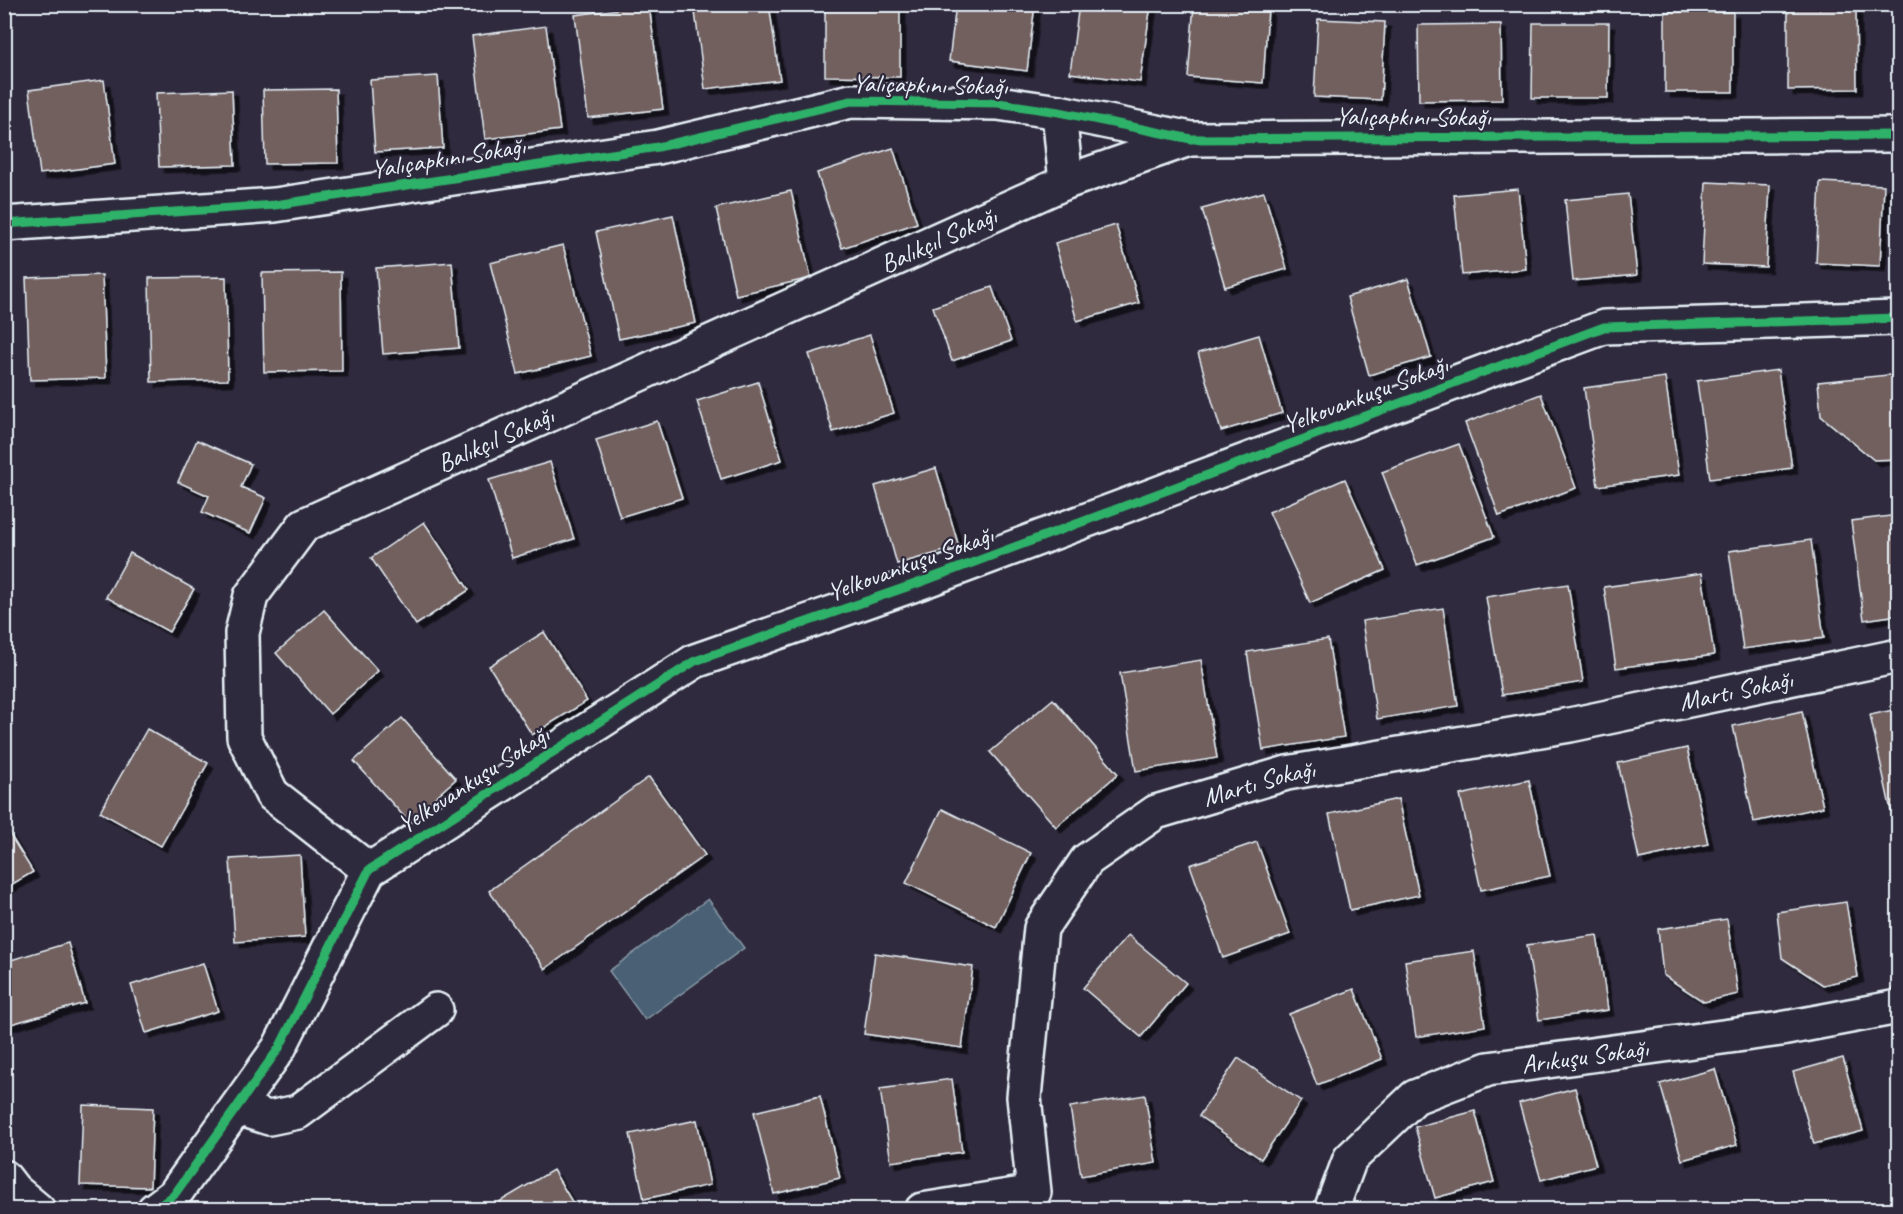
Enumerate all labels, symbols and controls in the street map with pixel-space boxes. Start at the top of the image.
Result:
street label: Yalıçapkını Sokağı [852,67,1009,102]
street label: Yalıçapkını Sokağı [1335,100,1492,133]
street label: Yalıçapkını Sokağı [369,129,528,186]
street label: Balıkçıl Sokağı [875,199,1003,280]
street label: Yelkovankuşu Sokağı [1278,347,1453,441]
street label: Balıkçıl Sokağı [432,398,560,480]
street label: Yelkovankuşu Sokağı [823,518,999,609]
street label: Martı Sokağı [1676,662,1796,719]
street label: Yelkovankuşu Sokağı [391,718,556,841]
street label: Martı Sokağı [1199,752,1318,814]
street label: Arıkuşu Sokağı [1519,1031,1651,1081]

